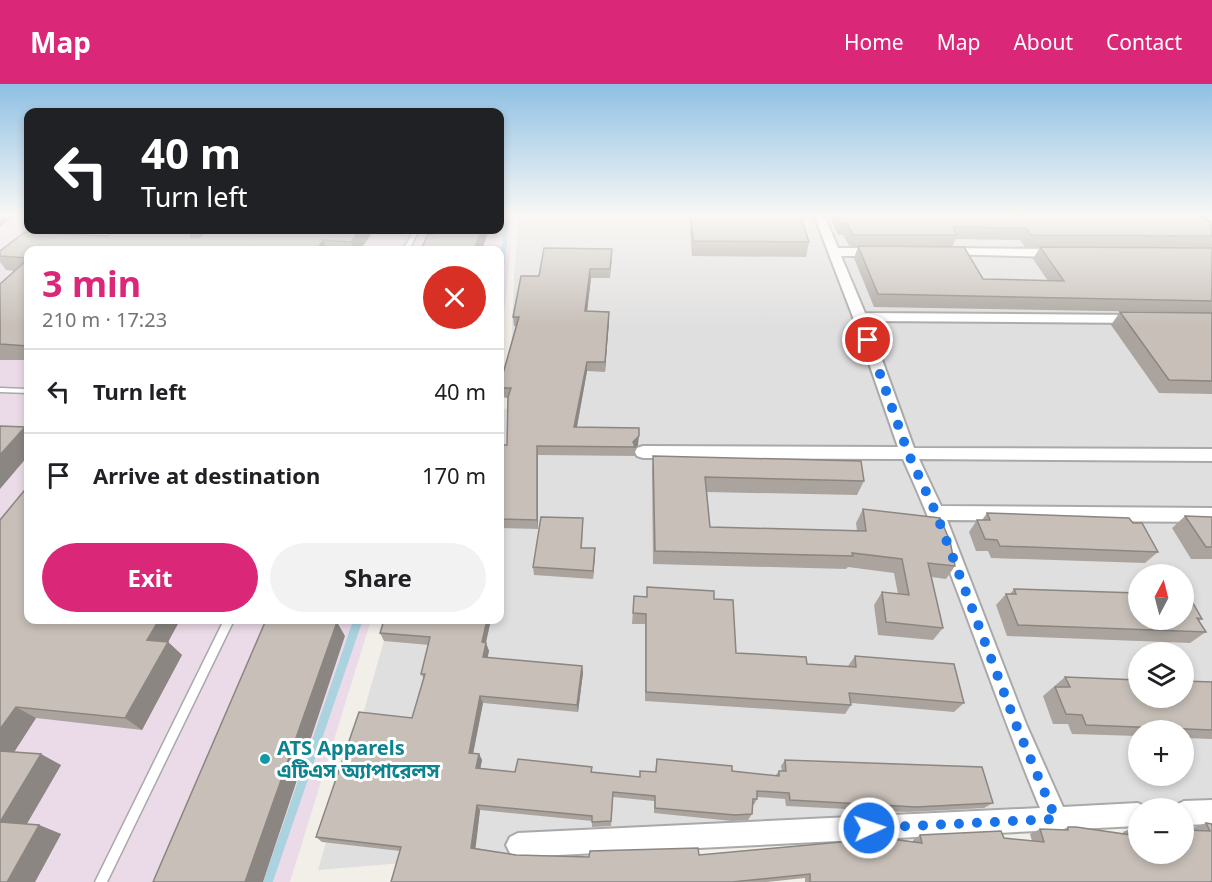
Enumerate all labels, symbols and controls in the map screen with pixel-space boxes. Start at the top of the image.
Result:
text: Map [30,23,91,61]
text: Home [844,28,904,56]
text: Map [937,28,980,56]
text: About [1013,28,1073,56]
text: Contact [1106,28,1182,56]
text: 40 m [141,124,241,181]
icon: left [42,132,120,210]
text: Turn left [141,178,247,215]
text: 3 min [42,259,141,308]
button: close [423,266,486,329]
text: 210 m · 17:23 [42,306,167,333]
pin [842,314,893,365]
icon: arrive [851,323,884,356]
icon: left [42,375,75,408]
text: Turn left [93,376,187,406]
text: 40 m [435,376,486,406]
icon: arrive [42,459,75,492]
text: Arrive at destination [93,460,320,490]
text: 170 m [422,460,486,490]
button: Exit [42,543,258,612]
button: Share [270,543,486,612]
north arrow [1128,564,1194,630]
map controls [1128,564,1194,864]
button: layers [1128,642,1194,708]
button: + [1128,720,1194,786]
place label: ATS Apparels এটিএস অ্যাপারেলস [277,734,441,784]
marker: ATS Apparels এটিএস অ্যাপারেলস [258,752,272,766]
position arrow [837,796,901,860]
button: − [1128,798,1194,864]

